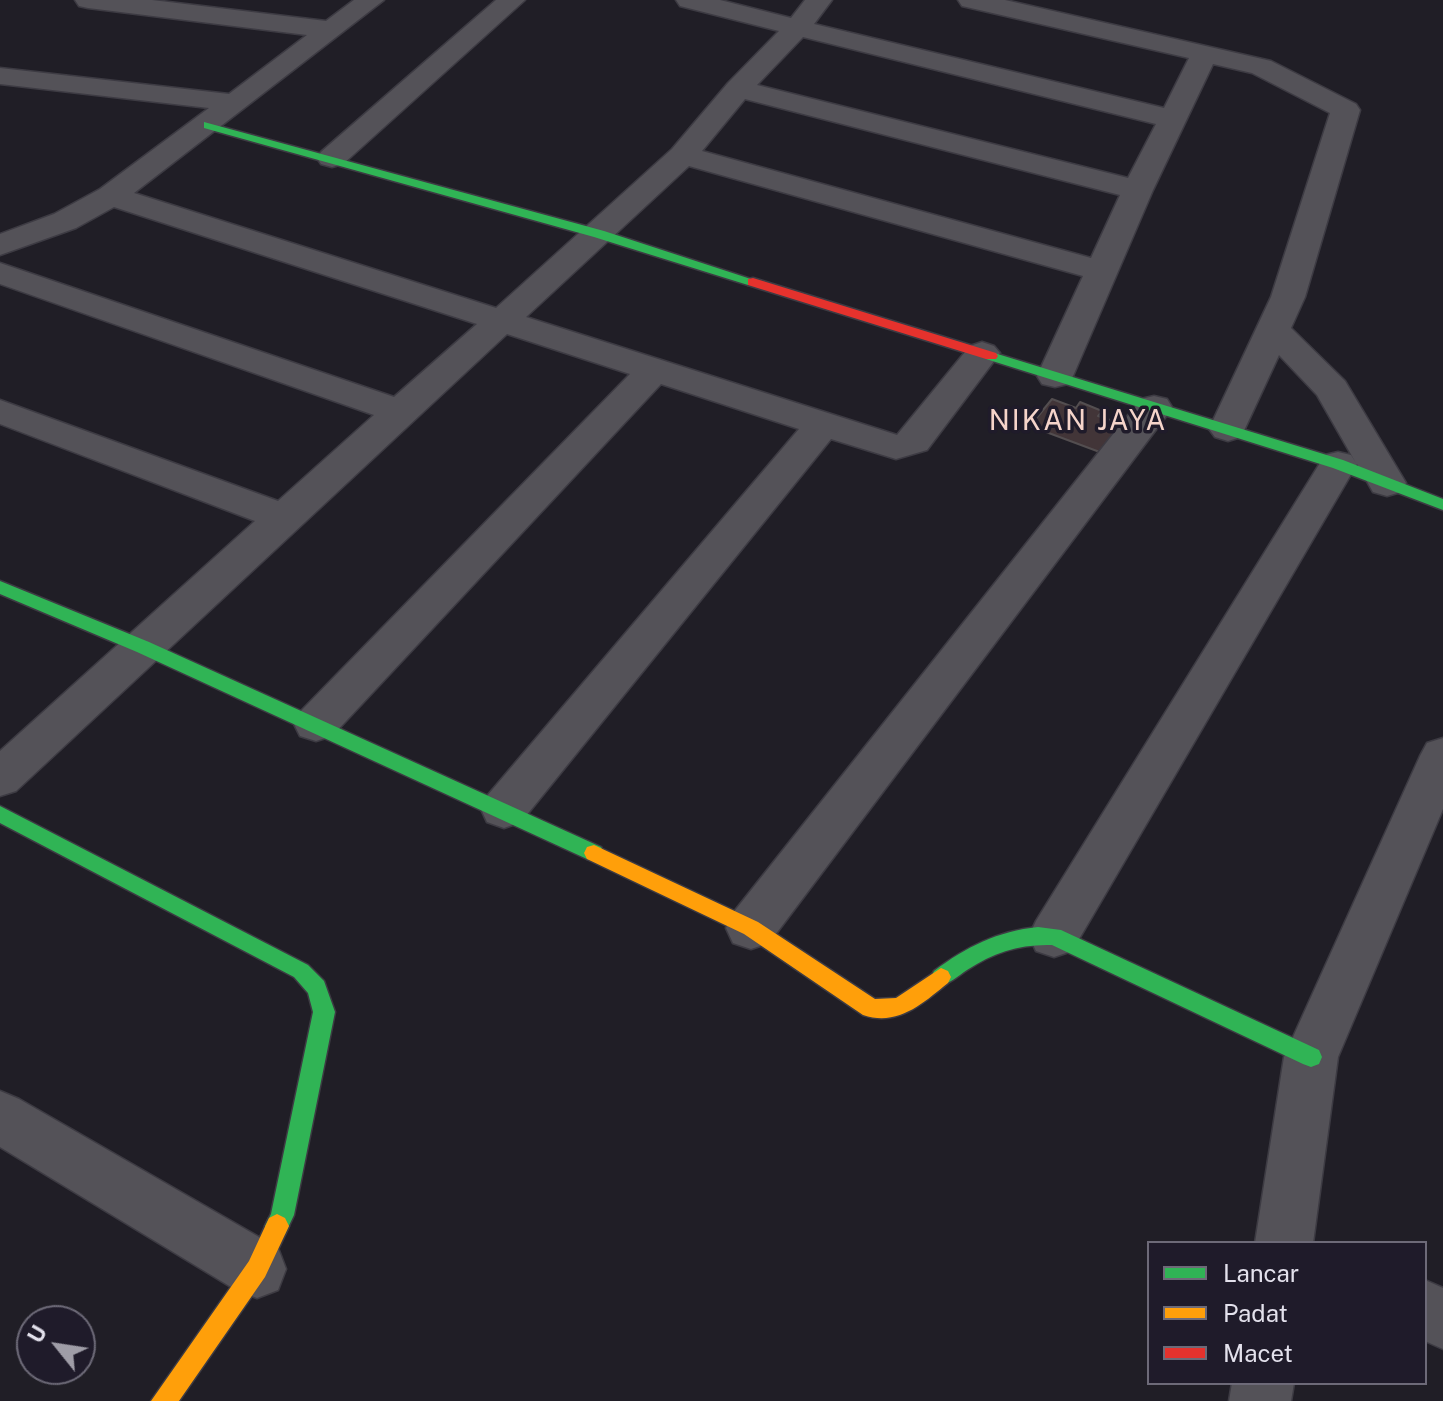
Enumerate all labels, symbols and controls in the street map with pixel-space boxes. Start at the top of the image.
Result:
district label: NIKAN JAYA [989,404,1167,438]
legend [1147,1241,1427,1385]
text: Lancar [1223,1259,1299,1287]
text: Padat [1223,1299,1288,1327]
north arrow [16,1305,96,1385]
text: U [22,1321,52,1347]
text: Macet [1223,1339,1293,1367]

